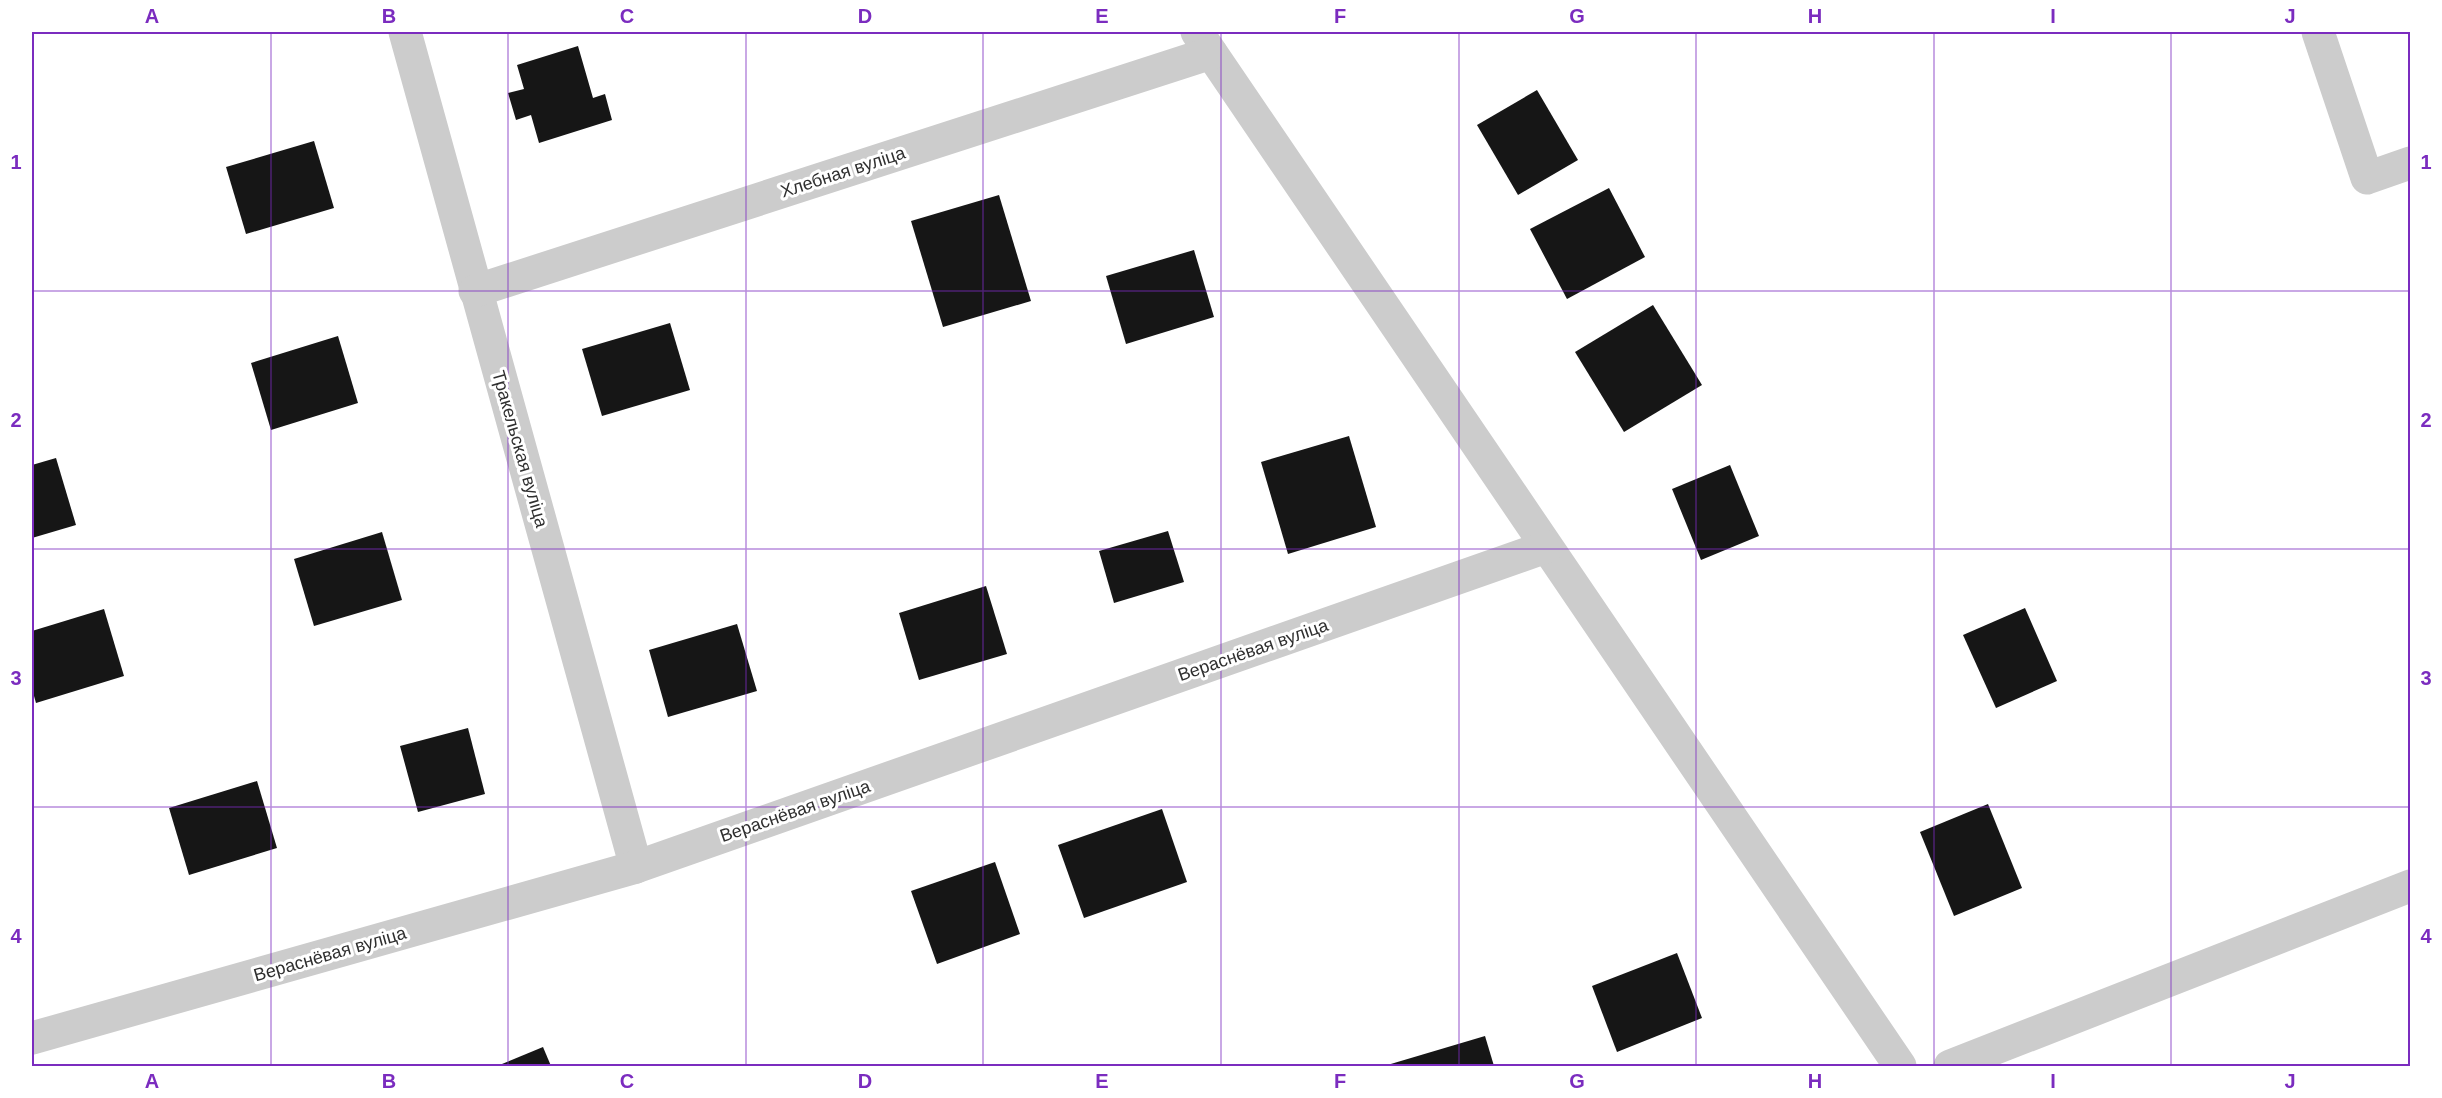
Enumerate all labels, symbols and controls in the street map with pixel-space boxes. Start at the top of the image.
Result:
text: A [145,5,159,27]
text: B [382,5,396,27]
text: C [620,5,634,27]
text: D [858,5,872,27]
text: E [1095,5,1109,27]
text: F [1334,5,1346,27]
text: G [1569,5,1585,27]
text: H [1808,5,1822,27]
text: I [2050,5,2056,27]
text: J [2284,5,2296,27]
street label: Хлебная вуліца [778,142,909,202]
text: 1 [10,151,22,173]
text: 1 [2420,151,2432,173]
street label: Тракельская вуліца [488,368,552,531]
text: 2 [10,409,22,431]
text: 2 [2420,409,2432,431]
street label: Вераснёвая вуліца [1175,615,1332,685]
text: 3 [10,667,22,689]
text: 3 [2420,667,2432,689]
street label: Вераснёвая вуліца [717,776,874,846]
street label: Вераснёвая вуліца [251,922,410,985]
text: 4 [10,925,22,947]
text: 4 [2420,925,2432,947]
text: A [145,1070,159,1092]
text: B [382,1070,396,1092]
text: C [620,1070,634,1092]
text: D [858,1070,872,1092]
text: E [1095,1070,1109,1092]
text: F [1334,1070,1346,1092]
text: G [1569,1070,1585,1092]
text: H [1808,1070,1822,1092]
text: I [2050,1070,2056,1092]
text: J [2284,1070,2296,1092]

